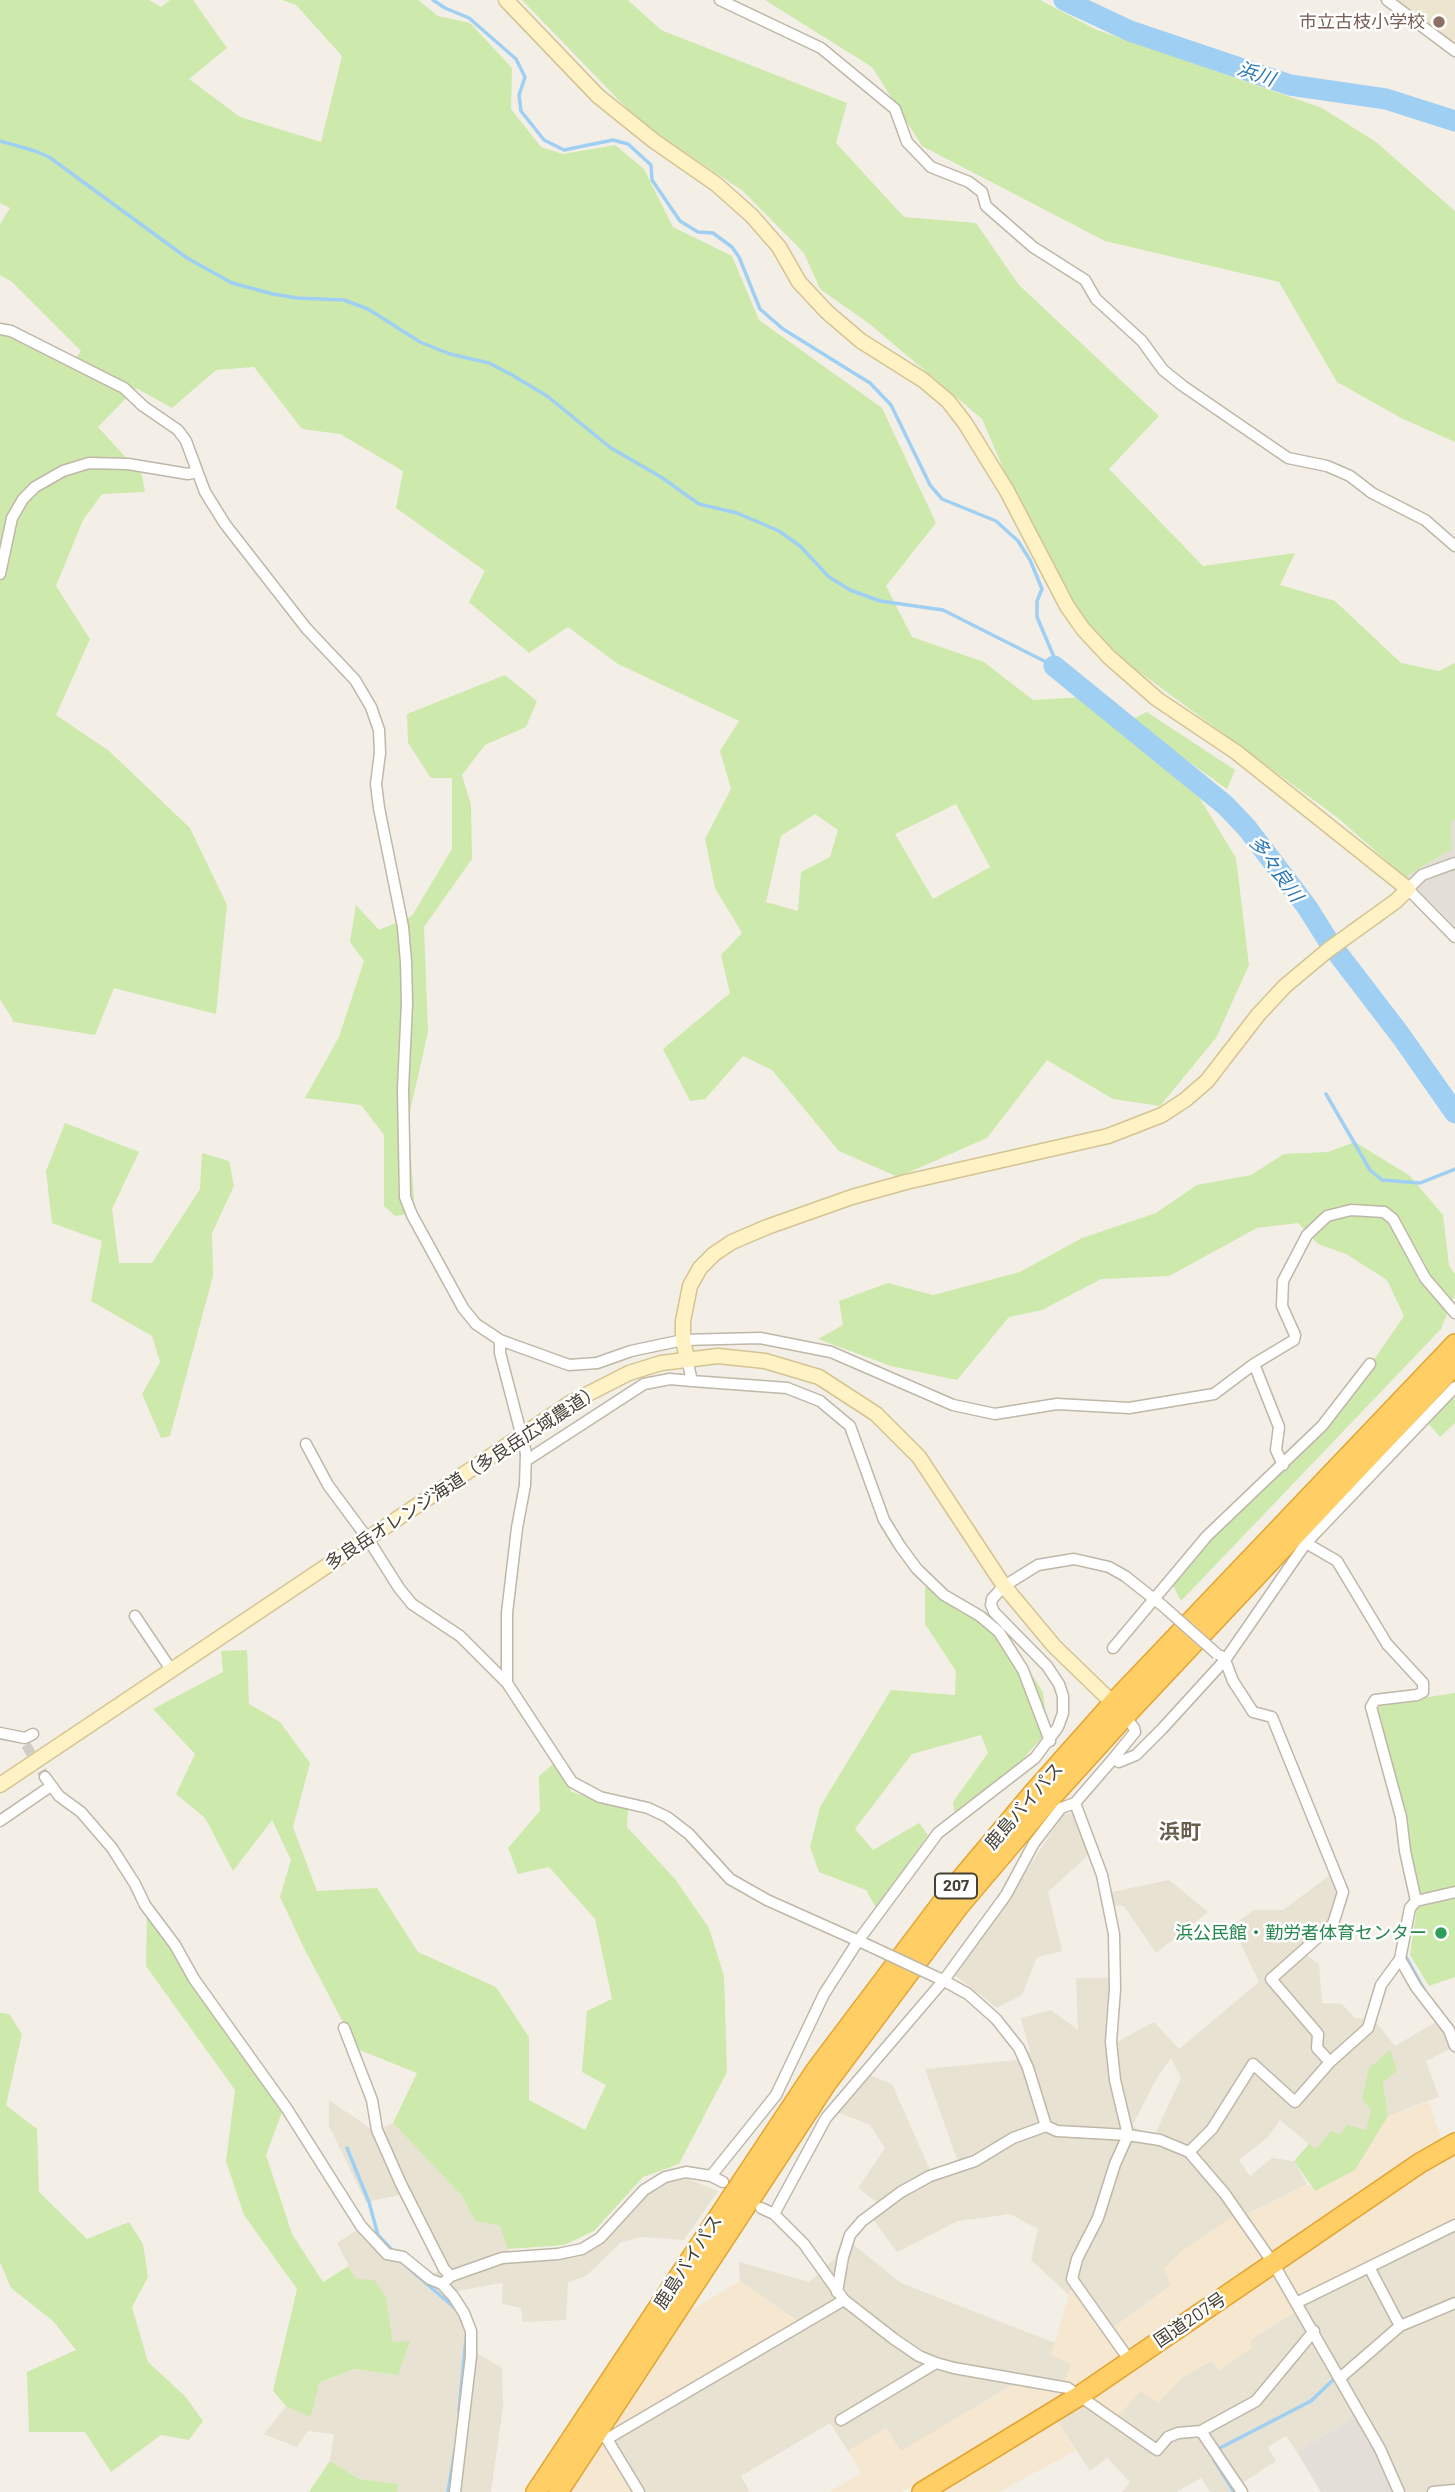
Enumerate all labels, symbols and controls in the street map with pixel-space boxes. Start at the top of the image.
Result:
place label: 市立古枝小学校 [1299,11,1425,33]
marker: 市立古枝小学校 [1431,14,1447,30]
water label: 浜川 [1234,57,1278,91]
water label: 多々良川 [1244,832,1308,906]
street label: 多良岳オレンジ海道（多良岳広域農道） [321,1380,605,1574]
street label: 鹿島バイパス [980,1758,1068,1854]
district label: 浜町 [1159,1819,1201,1845]
road number: 207 [935,1874,977,1898]
place label: 浜公民館・勤労者体育センター [1175,1922,1427,1944]
marker: 浜公民館・勤労者体育センター [1433,1925,1449,1941]
street label: 鹿島バイパス [650,2211,726,2313]
street label: 国道207号 [1150,2288,1230,2352]

